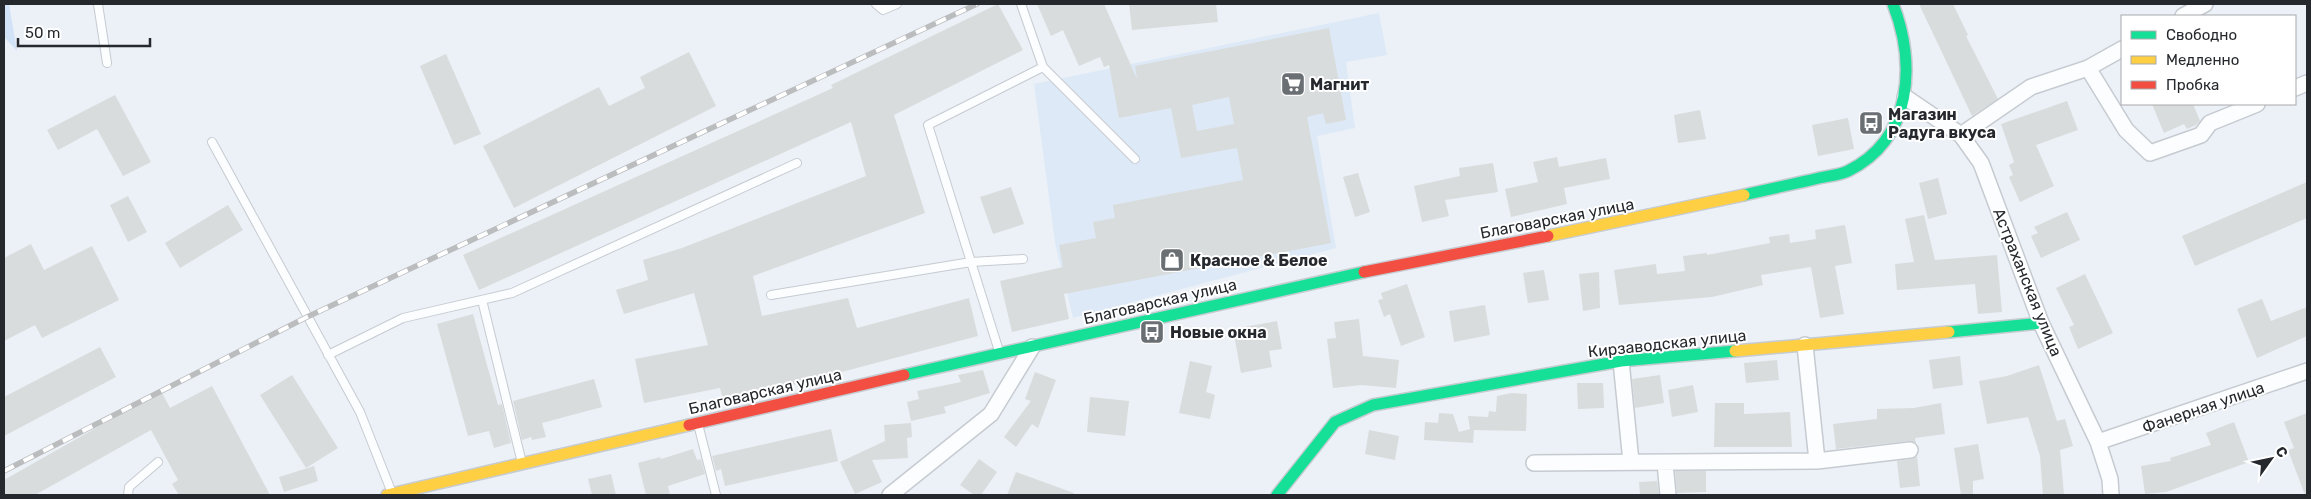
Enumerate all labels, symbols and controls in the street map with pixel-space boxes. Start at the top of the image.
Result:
scale bar [18,15,150,47]
legend [2121,15,2296,105]
text: 50 m [25,24,60,42]
text: Свободно [2166,26,2237,44]
text: Медленно [2166,51,2239,69]
supermarket icon: Магнит [1280,71,1306,97]
place label: Магнит [1310,75,1369,94]
text: Пробка [2166,76,2219,94]
place label: Магазин Радуга вкуса [1888,105,1996,142]
bus stop icon: Магазин Радуга вкуса [1858,110,1884,136]
street label: Благоварская улица [1478,194,1636,243]
street label: Астраханская улица [1989,205,2066,359]
shop icon: Красное & Белое [1159,247,1185,273]
place label: Красное & Белое [1190,251,1328,270]
street label: Благоварская улица [1082,275,1238,328]
bus stop icon: Новые окна [1139,319,1165,345]
place label: Новые окна [1170,323,1267,342]
street label: Кирзаводская улица [1587,326,1747,361]
street label: Благоварская улица [687,365,843,418]
street label: Фанерная улица [2140,378,2267,437]
north arrow [2246,434,2296,484]
text: С [2272,443,2291,461]

